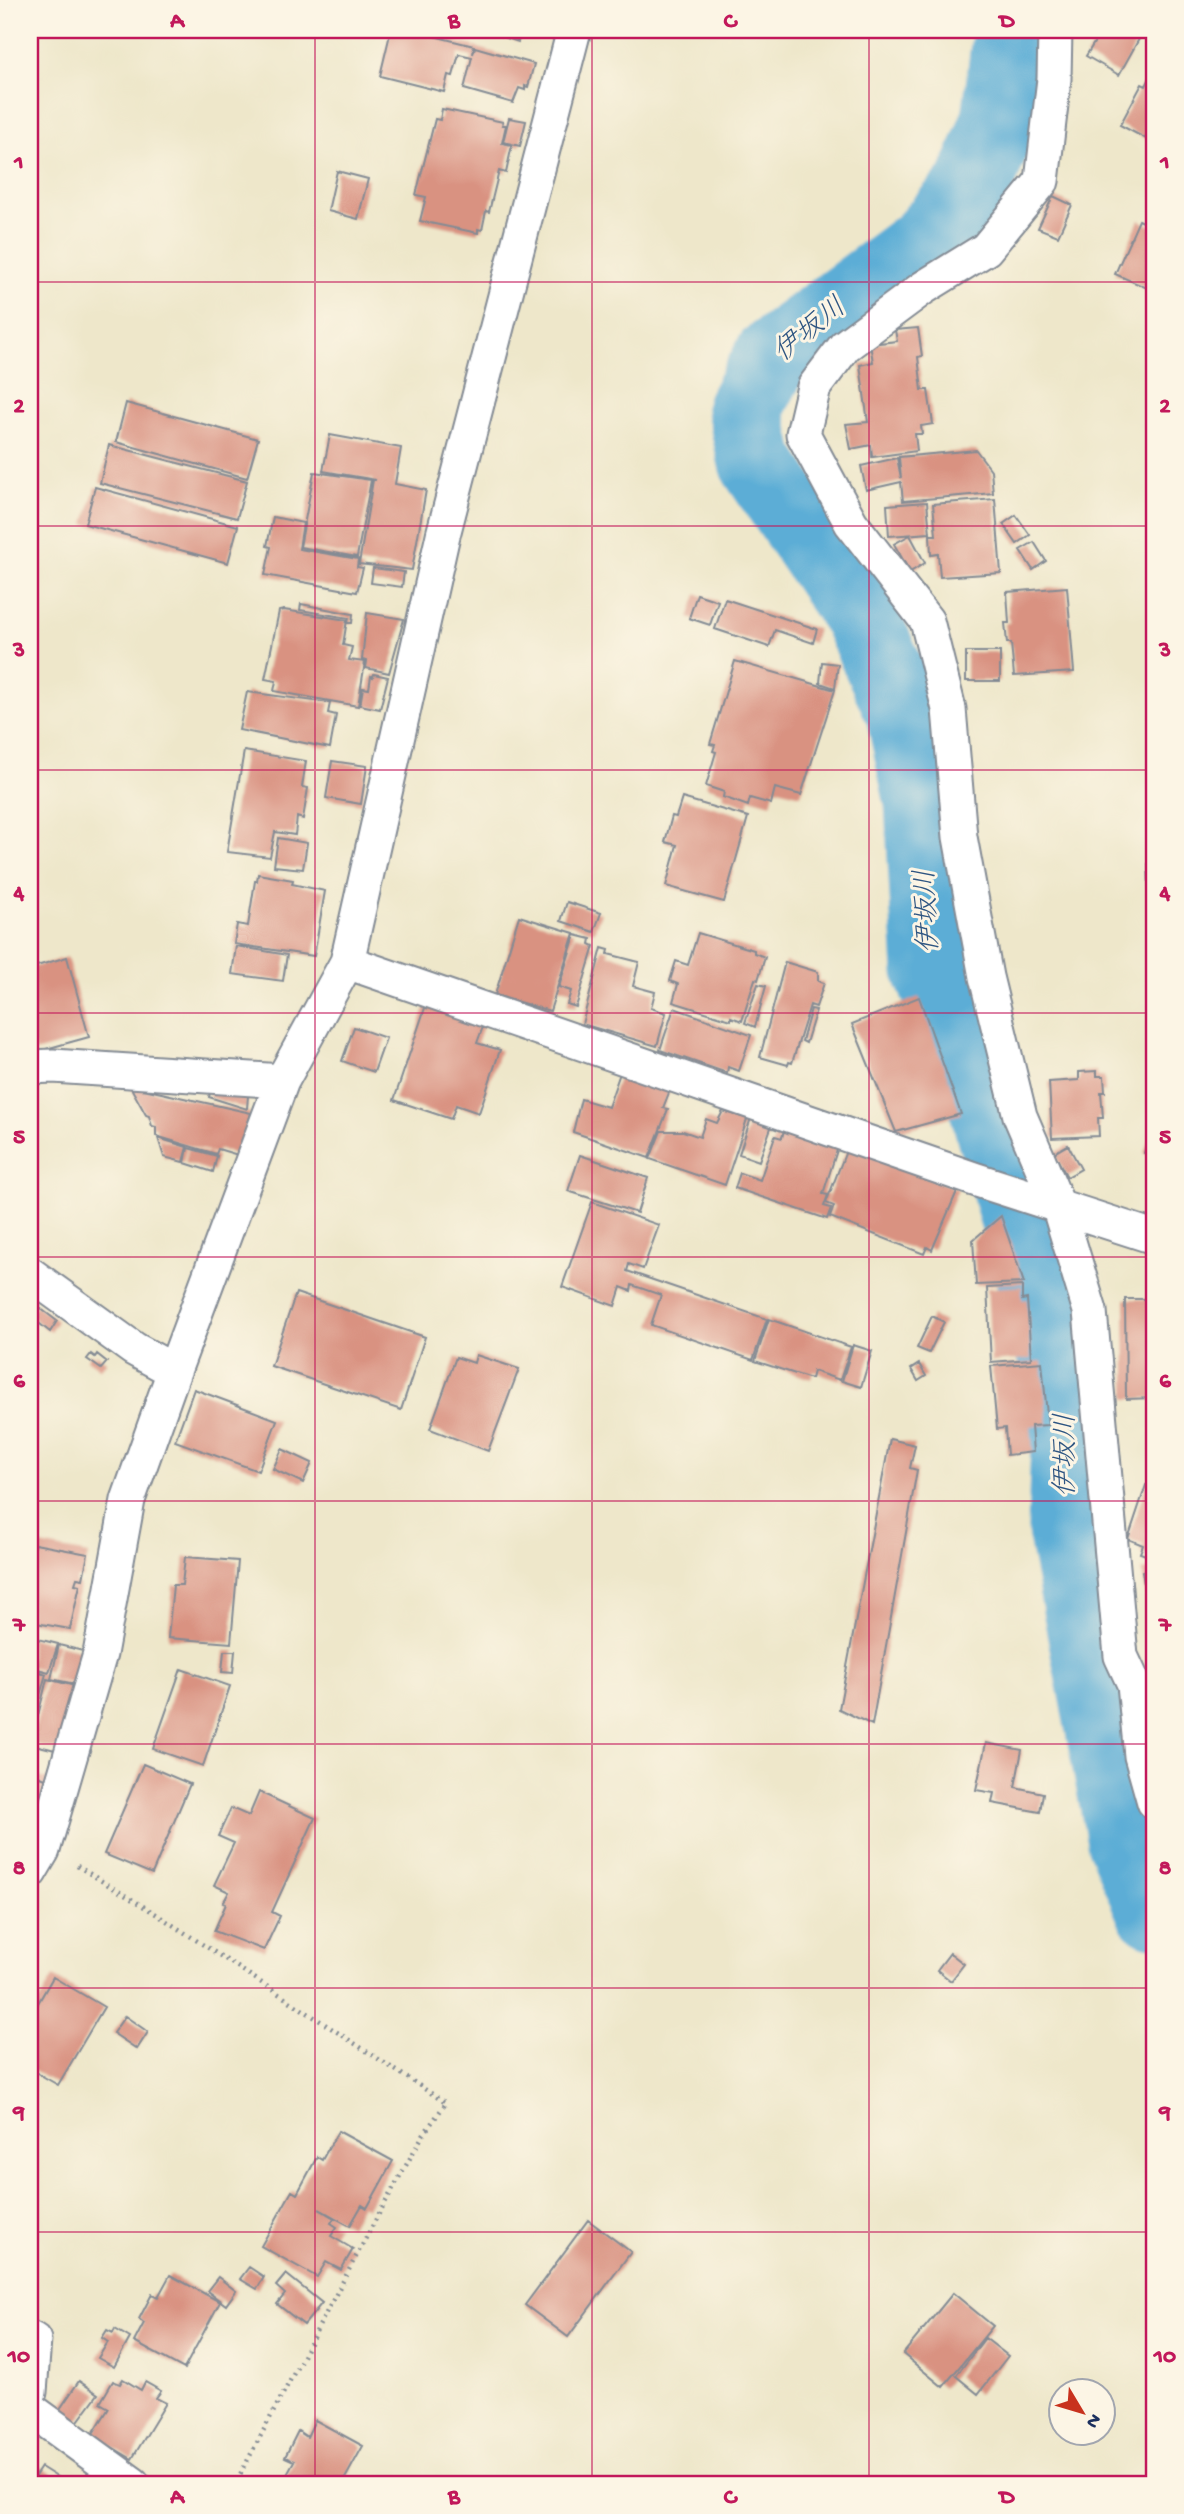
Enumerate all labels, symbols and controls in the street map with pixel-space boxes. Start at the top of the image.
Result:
text: A [169,9,185,36]
text: B [447,9,461,36]
text: C [724,9,739,36]
text: D [998,9,1016,36]
text: 1 [13,150,24,177]
text: 1 [1159,150,1170,177]
water label: 伊坂川 [767,291,854,370]
text: 2 [13,394,25,421]
text: 2 [1159,394,1171,421]
text: 3 [12,638,25,665]
text: 3 [1158,638,1171,665]
water label: 伊坂川 [909,868,948,954]
text: 4 [13,881,25,908]
text: 4 [1159,881,1171,908]
text: 5 [13,1125,25,1152]
text: 5 [1159,1125,1171,1152]
text: 6 [13,1369,26,1396]
text: 6 [1159,1369,1172,1396]
water label: 伊坂川 [1050,1413,1084,1497]
text: 7 [12,1613,26,1640]
text: 7 [1158,1613,1172,1640]
text: 8 [13,1856,26,1883]
text: 8 [1159,1856,1172,1883]
text: 9 [12,2100,25,2127]
text: 9 [1158,2100,1171,2127]
text: 10 [7,2344,30,2371]
text: 10 [1153,2344,1176,2371]
north arrow [1048,2378,1118,2448]
text: N [1080,2408,1106,2432]
text: A [169,2485,185,2512]
text: B [447,2485,461,2512]
text: C [724,2485,739,2512]
text: D [998,2485,1016,2512]

